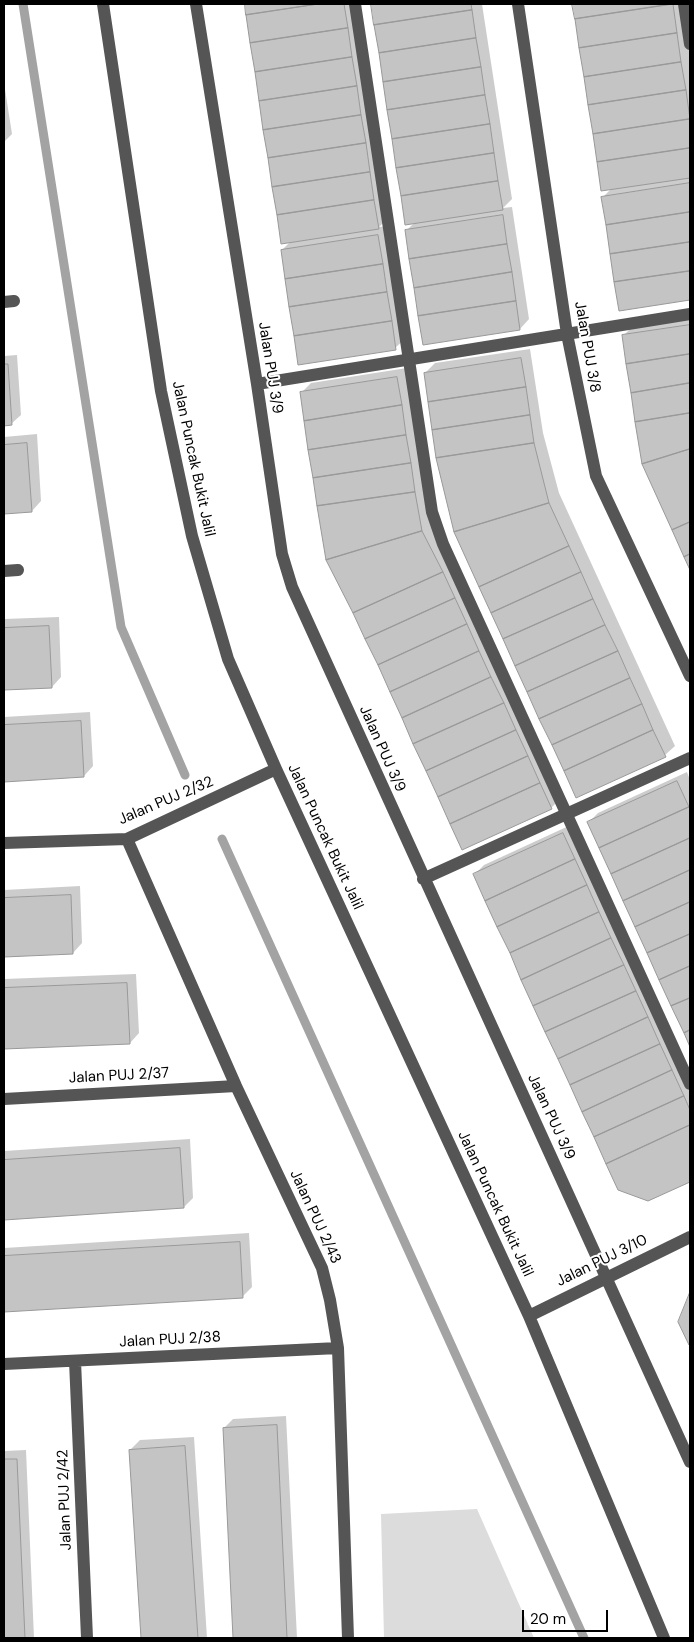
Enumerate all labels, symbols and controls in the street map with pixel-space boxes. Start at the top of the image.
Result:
street label: Jalan PUJ 3/8 [570,300,604,394]
street label: Jalan PUJ 3/9 [254,321,286,415]
street label: Jalan Puncak Bukit Jalil [168,380,218,538]
street label: Jalan PUJ 3/9 [355,703,409,795]
street label: Jalan Puncak Bukit Jalil [283,761,367,913]
street label: Jalan PUJ 2/32 [116,773,216,829]
street label: Jalan PUJ 2/37 [68,1064,170,1088]
street label: Jalan PUJ 3/9 [523,1071,579,1163]
street label: Jalan Puncak Bukit Jalil [453,1128,537,1280]
street label: Jalan PUJ 2/43 [285,1167,345,1267]
street label: Jalan PUJ 3/10 [554,1231,650,1291]
street label: Jalan PUJ 2/38 [119,1328,221,1352]
street label: Jalan PUJ 2/42 [54,1449,76,1551]
scale bar [524,1600,610,1632]
text: 20 m [530,1609,566,1629]

